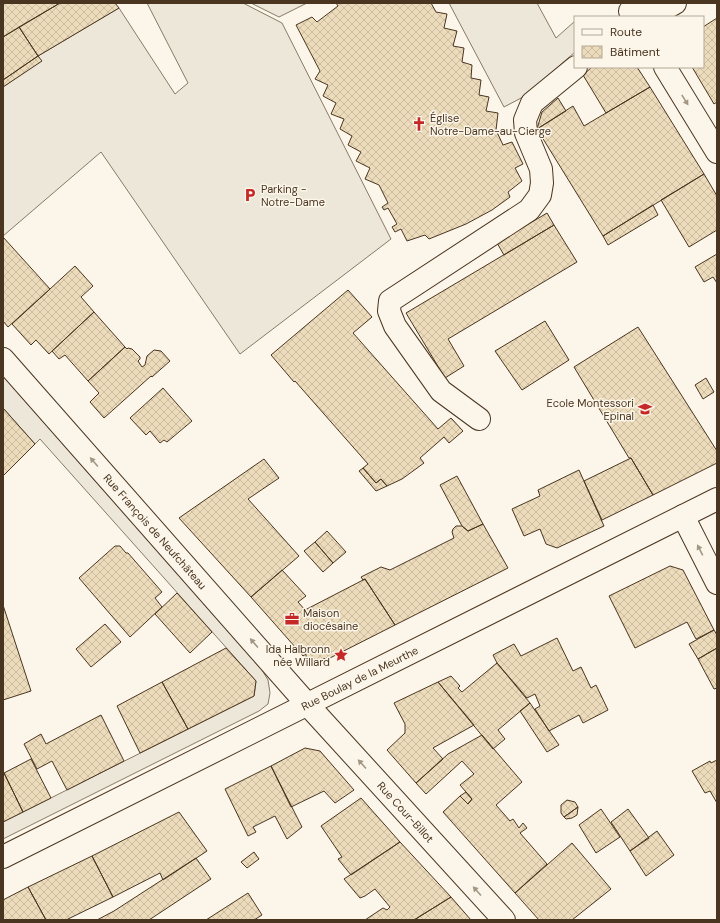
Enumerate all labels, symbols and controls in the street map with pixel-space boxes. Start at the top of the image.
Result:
legend [574,16,704,68]
text: Route [610,24,642,40]
text: Bâtiment [610,44,661,60]
one-way arrow [681,95,689,105]
place label: Église Notre-Dame-au-Cierge [430,111,551,138]
church icon: Église Notre-Dame-au-Cierge [411,116,427,132]
place label: Parking - Notre-Dame [261,182,325,209]
parking icon: Parking - Notre-Dame [242,187,258,203]
place label: Ecole Montessori Epinal [547,396,634,423]
school or university icon: Ecole Montessori Epinal [637,401,653,417]
one-way arrow [89,457,98,467]
street label: Rue François de Neufchâteau [100,471,210,592]
one-way arrow [696,544,703,555]
place label: Maison diocésaine [303,606,358,633]
office icon: Maison diocésaine [284,611,300,627]
one-way arrow [249,638,258,649]
place label: Ida Halbronn née Willard [266,642,330,669]
street label: Rue Boulay de la Meurthe [299,643,421,713]
place icon: Ida Halbronn née Willard [333,647,349,663]
one-way arrow [357,759,366,769]
street label: Rue Cour-Billot [374,779,437,845]
one-way arrow [473,886,482,896]

